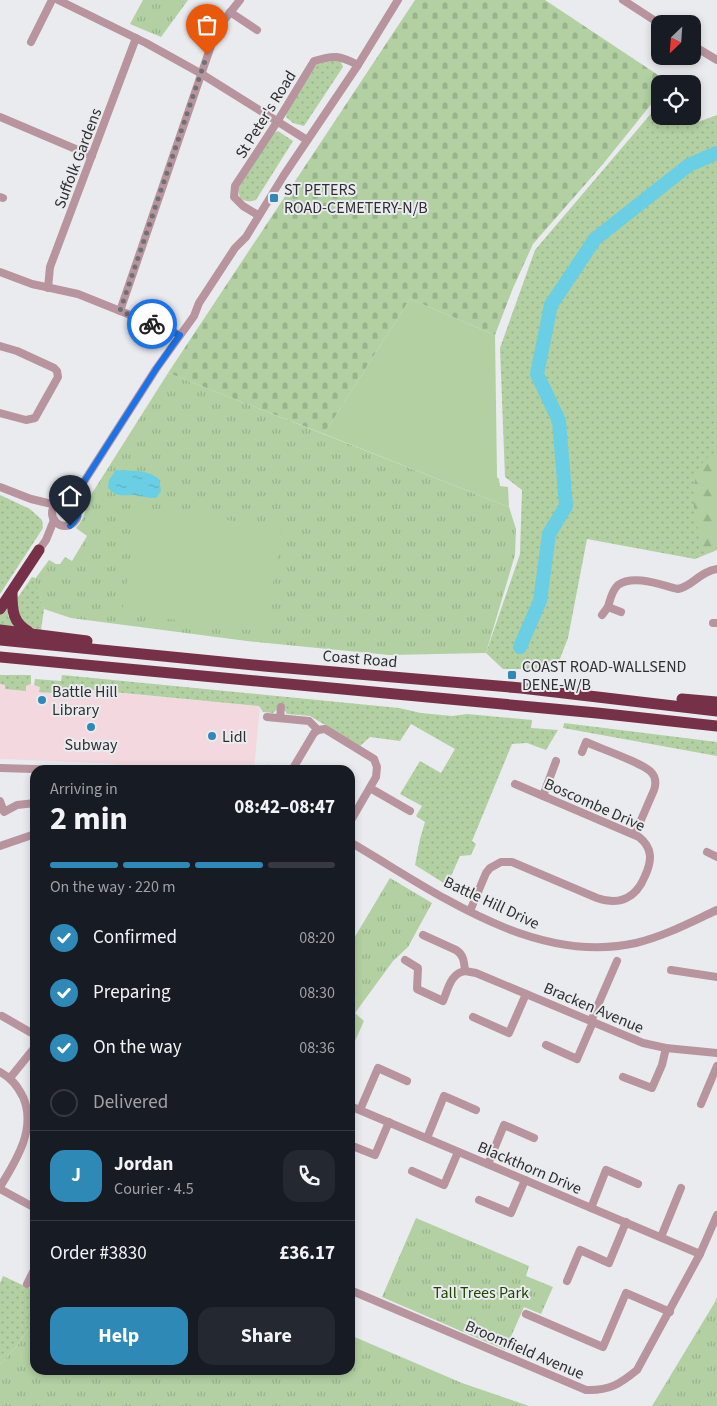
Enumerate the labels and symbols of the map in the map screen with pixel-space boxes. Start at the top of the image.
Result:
pin [186,4,228,55]
north arrow [651,15,701,65]
street label: St Peter's Road [230,66,302,163]
street label: Suffolk Gardens [49,105,107,212]
place label: ST PETERS ROAD-CEMETERY-N/B [284,179,428,219]
marker: ST PETERS ROAD-CEMETERY-N/B [268,192,280,204]
courier [127,299,177,349]
pin [49,475,91,526]
street label: Coast Road [322,645,398,673]
place label: COAST ROAD-WALLSEND DENE-W/B [522,656,687,696]
marker: COAST ROAD-WALLSEND DENE-W/B [506,669,518,681]
place label: Battle Hill Library [52,681,118,721]
marker: Battle Hill Library [36,694,48,706]
marker: Subway [85,721,97,733]
place label: Lidl [222,726,247,748]
marker: Lidl [206,730,218,742]
place label: Subway [65,734,118,756]
street label: Boscombe Drive [541,773,649,837]
street label: Battle Hill Drive [440,871,543,935]
street label: Bracken Avenue [540,977,647,1039]
street label: Blackthorn Drive [474,1136,585,1200]
park label: Tall Trees Park [433,1282,529,1304]
street label: Broomfield Avenue [462,1315,588,1385]

